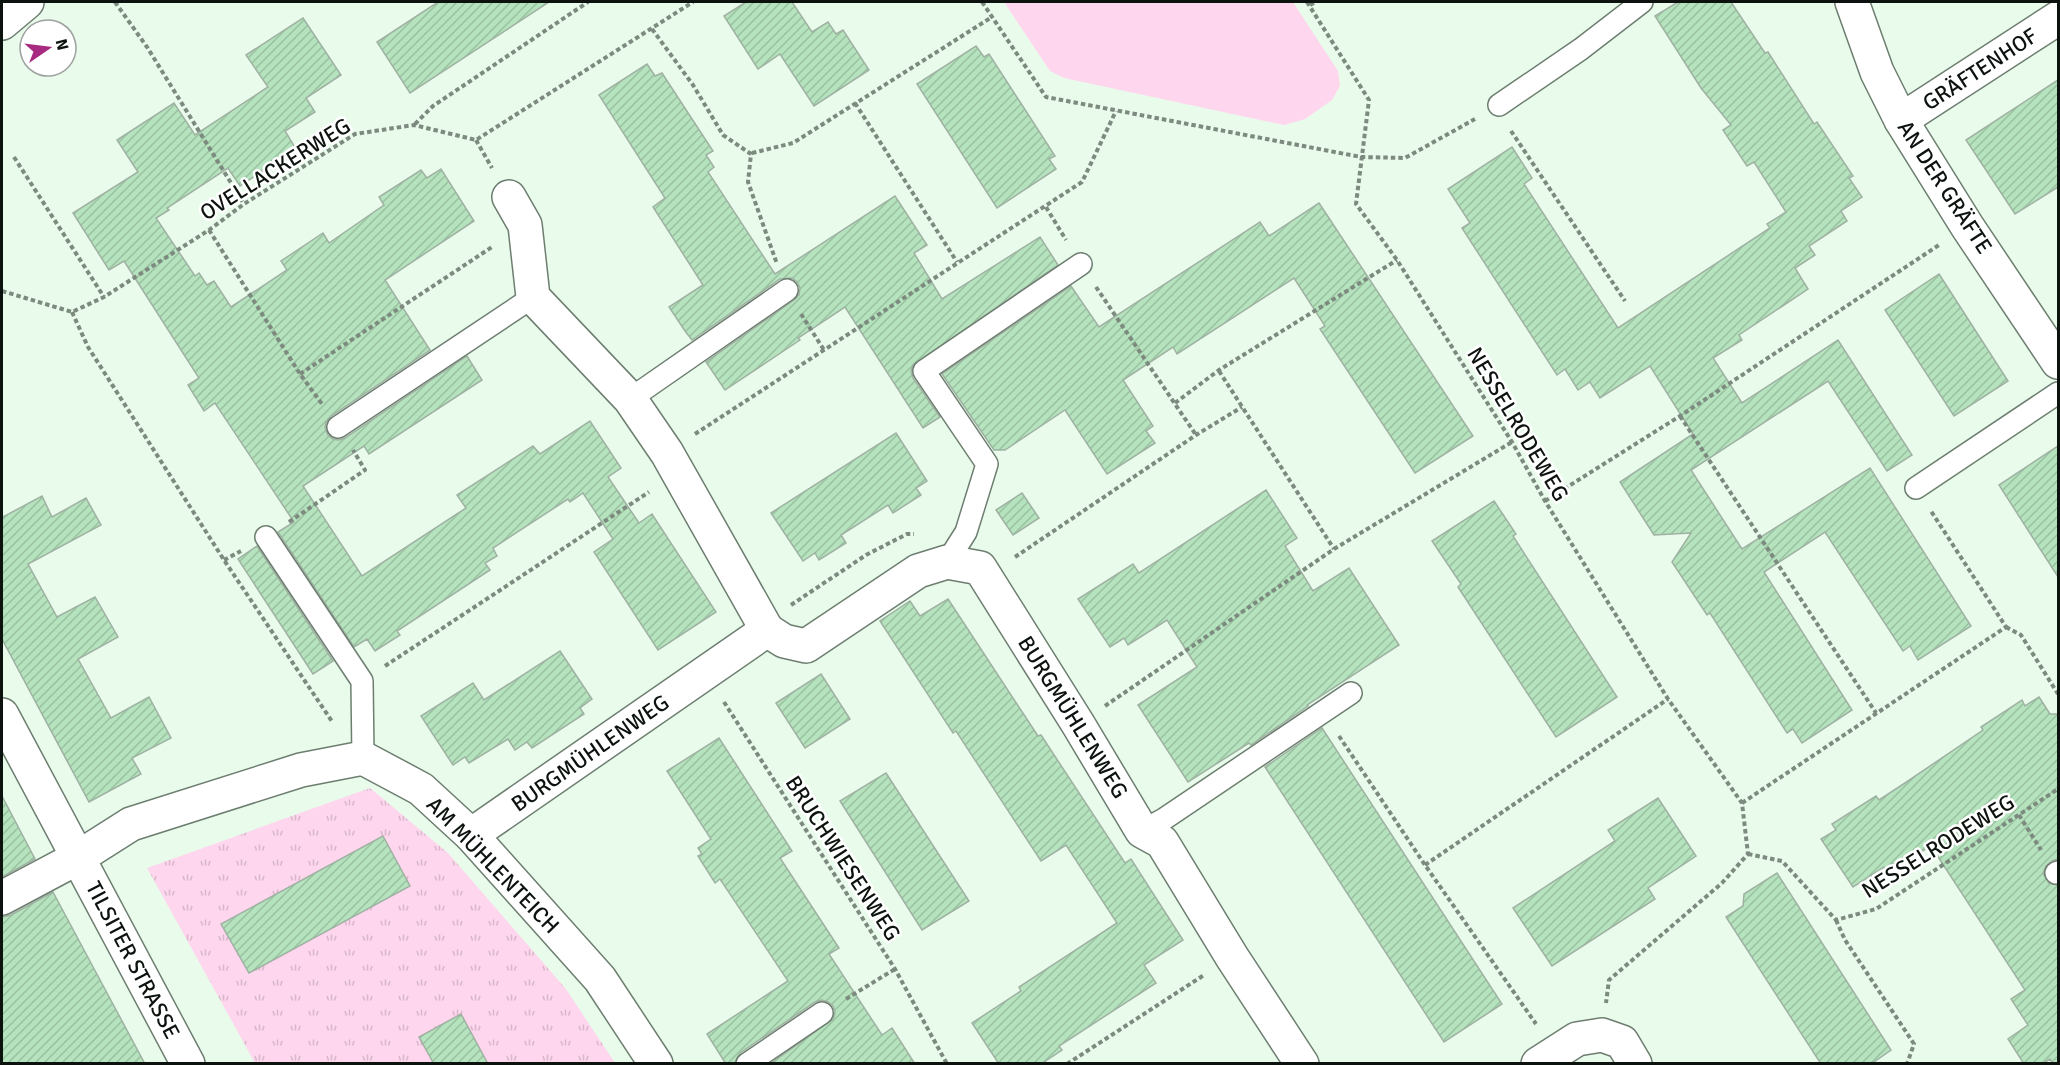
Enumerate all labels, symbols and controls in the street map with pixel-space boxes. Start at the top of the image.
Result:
north arrow [18,18,78,78]
street label: GRÄFTENHOF [1918,22,2042,116]
text: N [51,37,73,52]
street label: OVELLACKERWEG [195,112,355,226]
street label: AN DER GRÄFTE [1892,115,1998,259]
street label: NESSELRODEWEG [1461,342,1575,506]
street label: BURGMÜHLENWEG [1012,631,1134,803]
street label: BURGMÜHLENWEG [506,689,674,817]
street label: BRUCHWIESENWEG [780,770,906,946]
street label: NESSELRODEWEG [1857,788,2019,904]
street label: AM MÜHLENTEICH [421,791,565,939]
street label: TILSITER STRASSE [80,877,186,1043]

